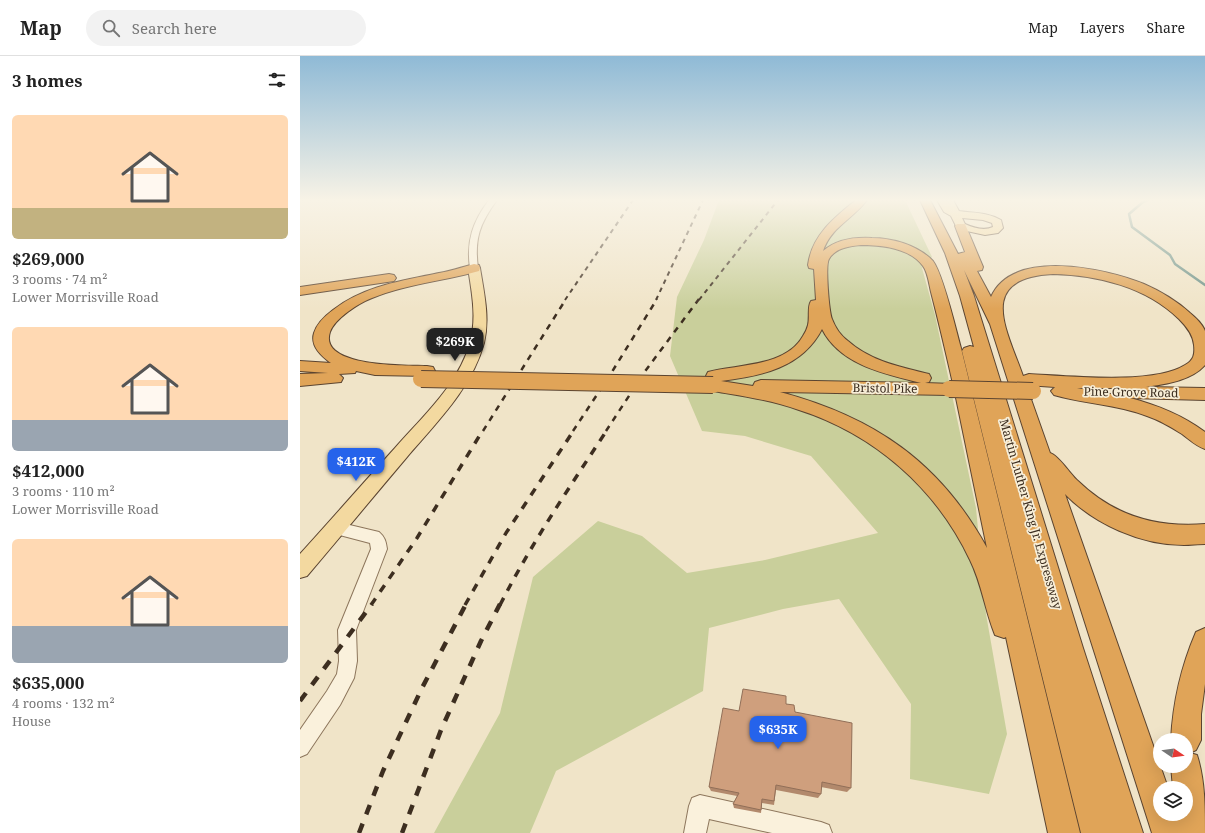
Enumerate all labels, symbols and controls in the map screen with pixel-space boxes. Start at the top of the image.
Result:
search box [86,10,366,46]
text: Map [20,15,62,41]
icon: search [100,17,122,39]
text: Search here [132,18,217,38]
text: Map [1028,18,1058,37]
text: Layers [1080,18,1125,37]
text: Share [1147,18,1185,37]
text: 3 homes [12,69,82,92]
icon: filters [266,69,288,91]
icon: home [114,141,186,213]
text: $269,000 [12,247,84,270]
text: 3 rooms · 74 m² [12,270,107,288]
text: Lower Morrisville Road [12,288,159,306]
pin: $269K [427,328,483,362]
text: $269K [436,332,474,350]
icon: home [114,353,186,425]
street label: Bristol Pike [852,379,918,397]
street label: Pine Grove Road [1083,383,1179,401]
street label: Martin Luther King Jr. Expressway [996,417,1066,611]
pin: $412K [328,448,384,482]
text: $412K [337,452,375,470]
text: $412,000 [12,459,84,482]
text: 3 rooms · 110 m² [12,482,115,500]
text: Lower Morrisville Road [12,500,159,518]
icon: home [114,565,186,637]
text: $635,000 [12,671,84,694]
text: 4 rooms · 132 m² [12,694,115,712]
text: House [12,712,51,730]
pin: $635K [750,716,806,750]
text: $635K [759,720,797,738]
north arrow [1153,733,1193,773]
map controls [1153,733,1193,821]
button: layers [1153,781,1193,821]

